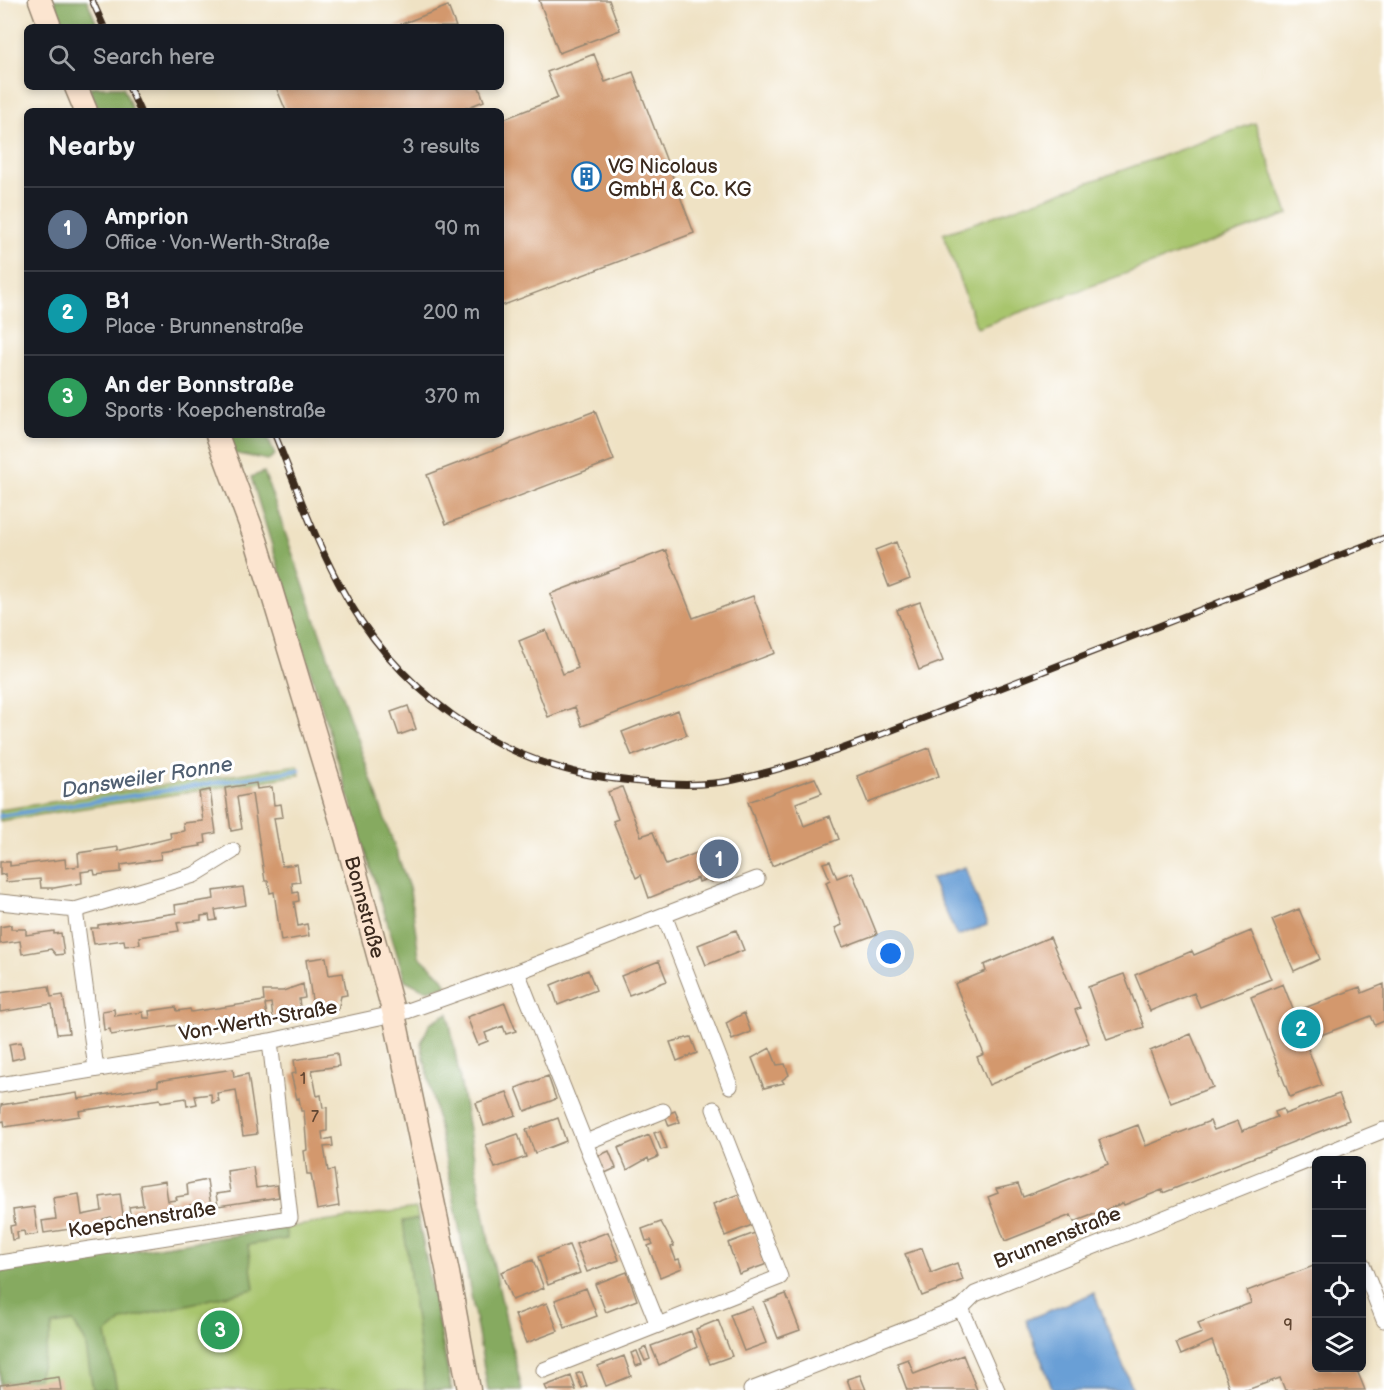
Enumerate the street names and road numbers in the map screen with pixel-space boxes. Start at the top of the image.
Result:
street label: Bonnstraße [339,854,389,961]
street label: Von-Werth-Straße [177,995,339,1047]
street label: Koepchenstraße [66,1196,218,1244]
street label: Brunnenstraße [990,1201,1125,1274]

